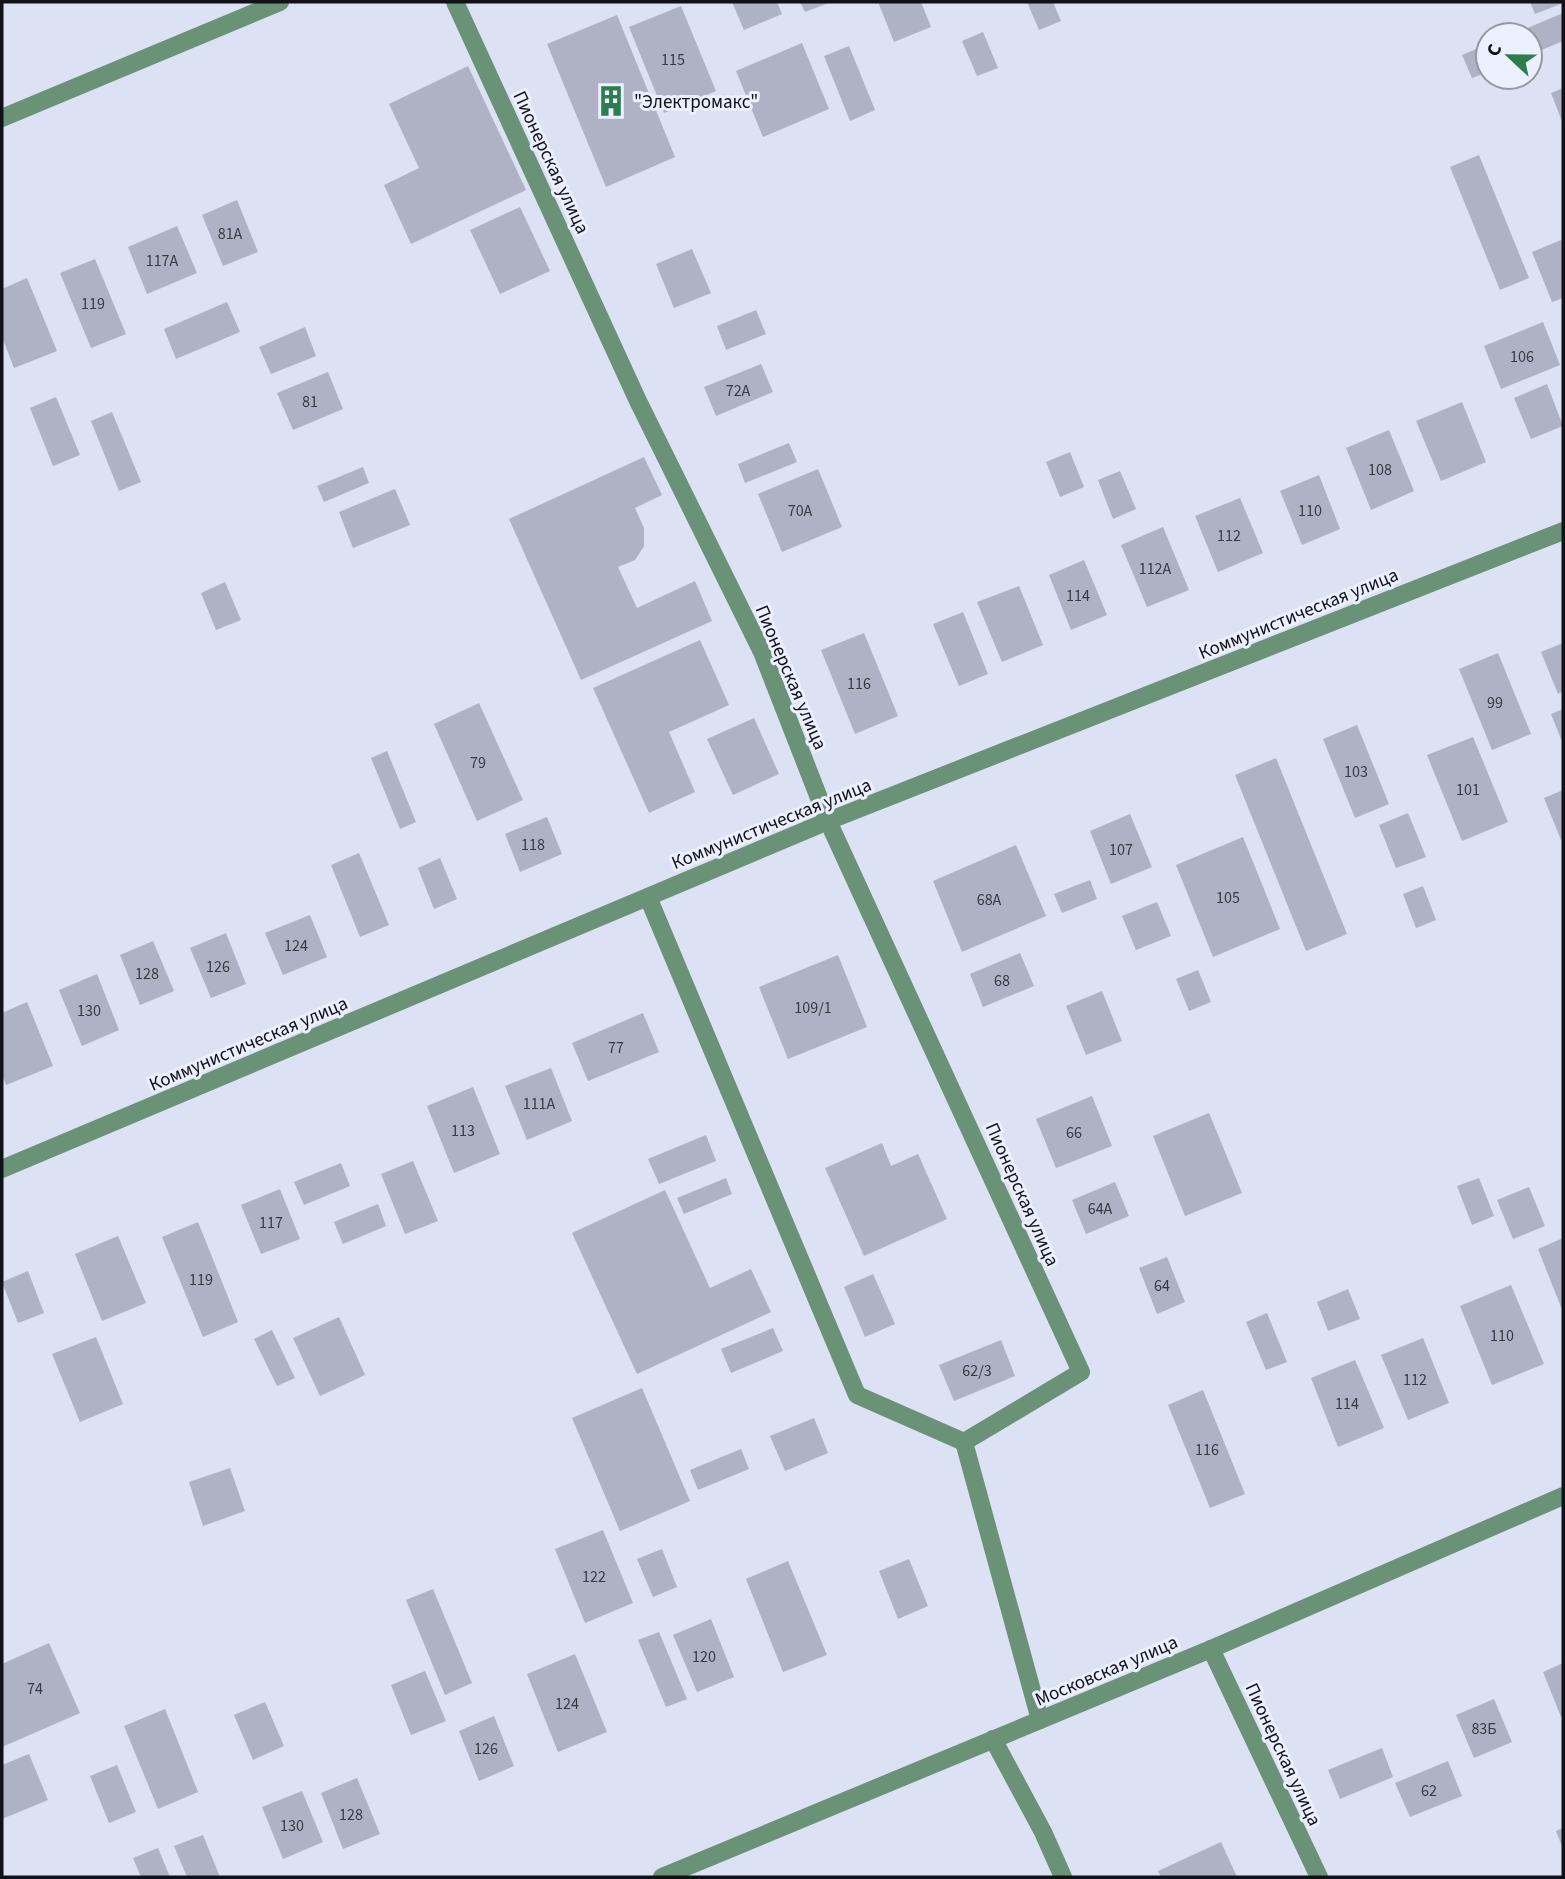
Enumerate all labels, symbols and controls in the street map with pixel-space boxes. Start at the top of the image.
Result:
north arrow [1474,21,1544,91]
text: С [1480,40,1509,60]
house number: 115 [661,49,685,71]
building icon: "Электромакс" [594,84,628,118]
street label: Пионерская улица [506,87,596,238]
place label: "Электромакс" [634,89,758,116]
house number: 81А [218,223,243,245]
house number: 117А [146,250,179,272]
house number: 119 [81,293,105,315]
house number: 106 [1510,346,1534,368]
house number: 72А [726,380,751,402]
house number: 81 [302,391,318,413]
house number: 108 [1368,459,1392,481]
house number: 70А [788,500,813,522]
house number: 110 [1298,500,1322,522]
house number: 112 [1217,525,1241,547]
house number: 112А [1139,558,1172,580]
street label: Коммунистическая улица [1195,562,1403,667]
house number: 114 [1066,585,1090,607]
street label: Пионерская улица [748,601,833,754]
house number: 116 [847,673,871,695]
house number: 99 [1487,692,1503,714]
house number: 79 [470,752,486,774]
house number: 103 [1344,761,1368,783]
street label: Коммунистическая улица [668,772,876,877]
house number: 101 [1456,779,1480,801]
house number: 118 [521,834,545,856]
house number: 107 [1109,839,1133,861]
house number: 105 [1216,887,1240,909]
house number: 68А [977,889,1002,911]
house number: 124 [284,935,308,957]
house number: 126 [206,956,230,978]
house number: 128 [135,963,159,985]
house number: 68 [994,970,1010,992]
street label: Коммунистическая улица [145,990,352,1099]
house number: 109/1 [794,997,832,1019]
house number: 130 [77,1000,101,1022]
house number: 77 [608,1037,624,1059]
house number: 111А [523,1093,556,1115]
street label: Пионерская улица [978,1118,1065,1271]
house number: 113 [451,1120,475,1142]
house number: 66 [1066,1122,1082,1144]
house number: 64А [1088,1198,1113,1220]
house number: 117 [259,1212,283,1234]
house number: 119 [189,1269,213,1291]
house number: 64 [1154,1275,1170,1297]
house number: 110 [1490,1325,1514,1347]
house number: 62/3 [962,1360,992,1382]
house number: 112 [1403,1369,1427,1391]
house number: 114 [1335,1393,1359,1415]
house number: 116 [1195,1439,1219,1461]
house number: 122 [582,1566,606,1588]
street label: Московская улица [1031,1629,1182,1714]
house number: 120 [692,1646,716,1668]
house number: 74 [27,1678,43,1700]
street label: Пионерская улица [1238,1679,1328,1830]
house number: 124 [555,1693,579,1715]
house number: 83Б [1471,1718,1497,1740]
house number: 126 [474,1738,498,1760]
house number: 62 [1421,1780,1437,1802]
house number: 128 [339,1804,363,1826]
house number: 130 [280,1815,304,1837]

